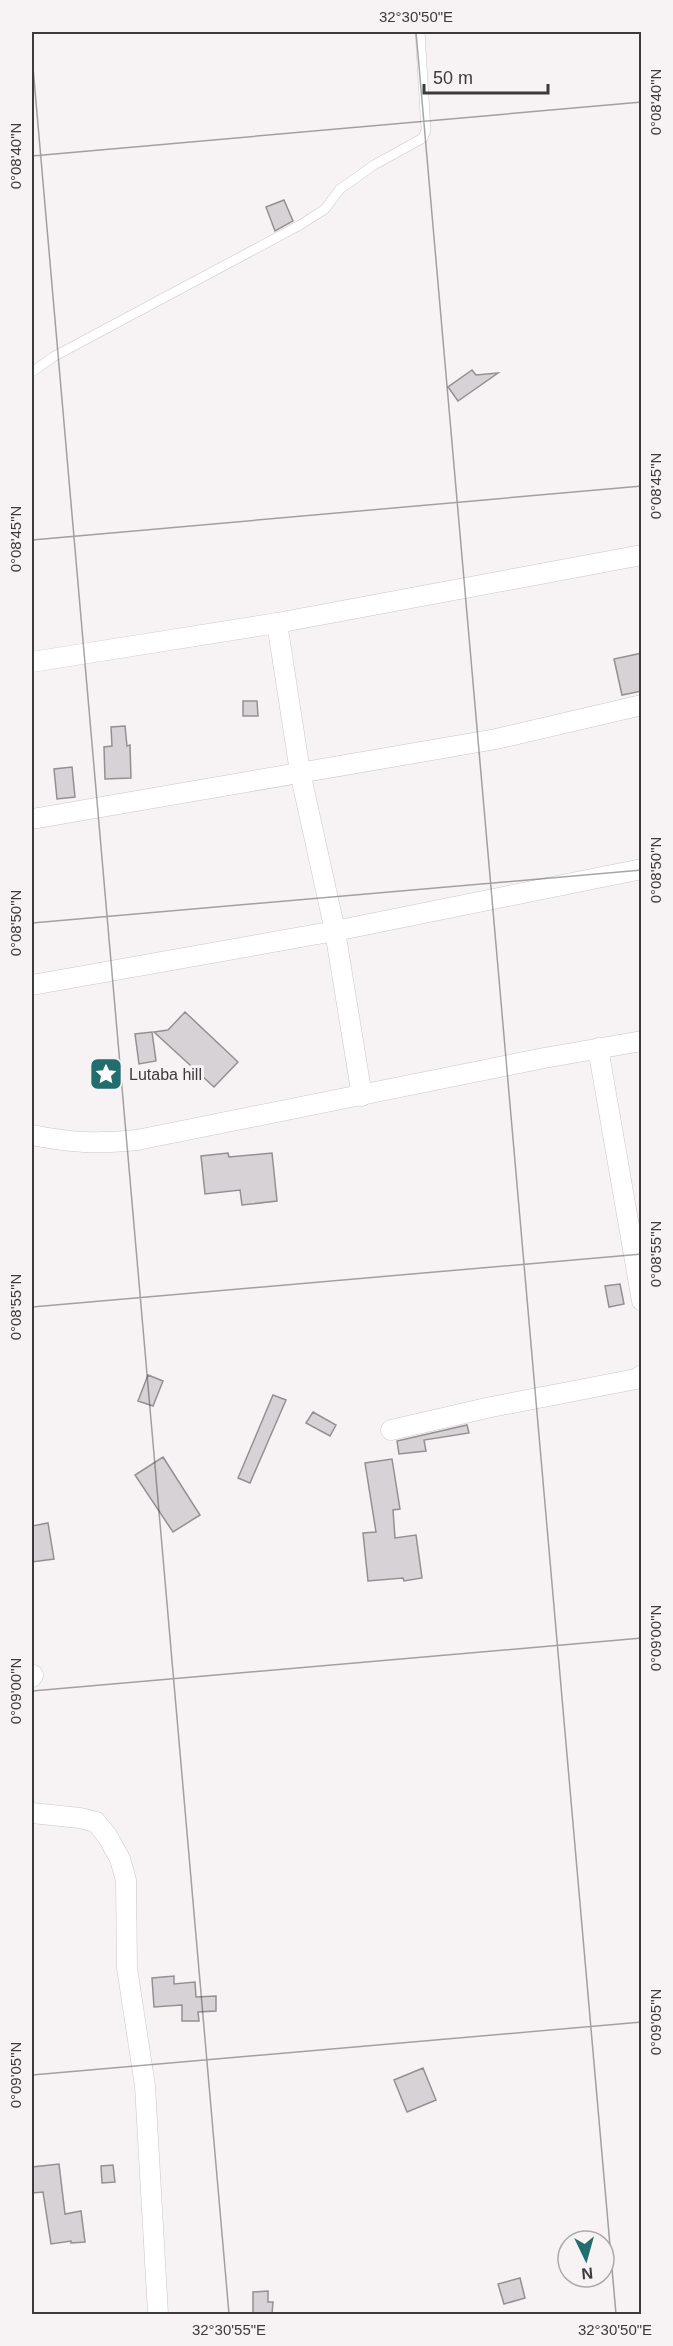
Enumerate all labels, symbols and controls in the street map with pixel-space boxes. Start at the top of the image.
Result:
text: 32°30'50"E [379,8,453,25]
scale bar [424,57,548,95]
text: 50 m [433,68,473,88]
text: 0°08'40"N [647,69,664,135]
text: 0°08'40"N [7,123,24,189]
text: 0°08'45"N [647,453,664,519]
text: 0°08'45"N [7,506,24,572]
text: 0°08'50"N [647,837,664,903]
text: 0°08'50"N [7,890,24,956]
place icon: Lutaba hill [88,1056,124,1092]
place label: Lutaba hill [129,1066,202,1083]
text: 0°08'55"N [647,1221,664,1287]
text: 0°08'55"N [7,1274,24,1340]
text: 0°09'00"N [647,1605,664,1671]
text: 0°09'00"N [7,1658,24,1724]
text: 0°09'05"N [647,1989,664,2055]
text: 0°09'05"N [7,2042,24,2108]
north arrow [556,2229,616,2289]
text: N [581,2264,594,2282]
text: 32°30'55"E [192,2321,266,2338]
text: 32°30'50"E [578,2321,652,2338]

